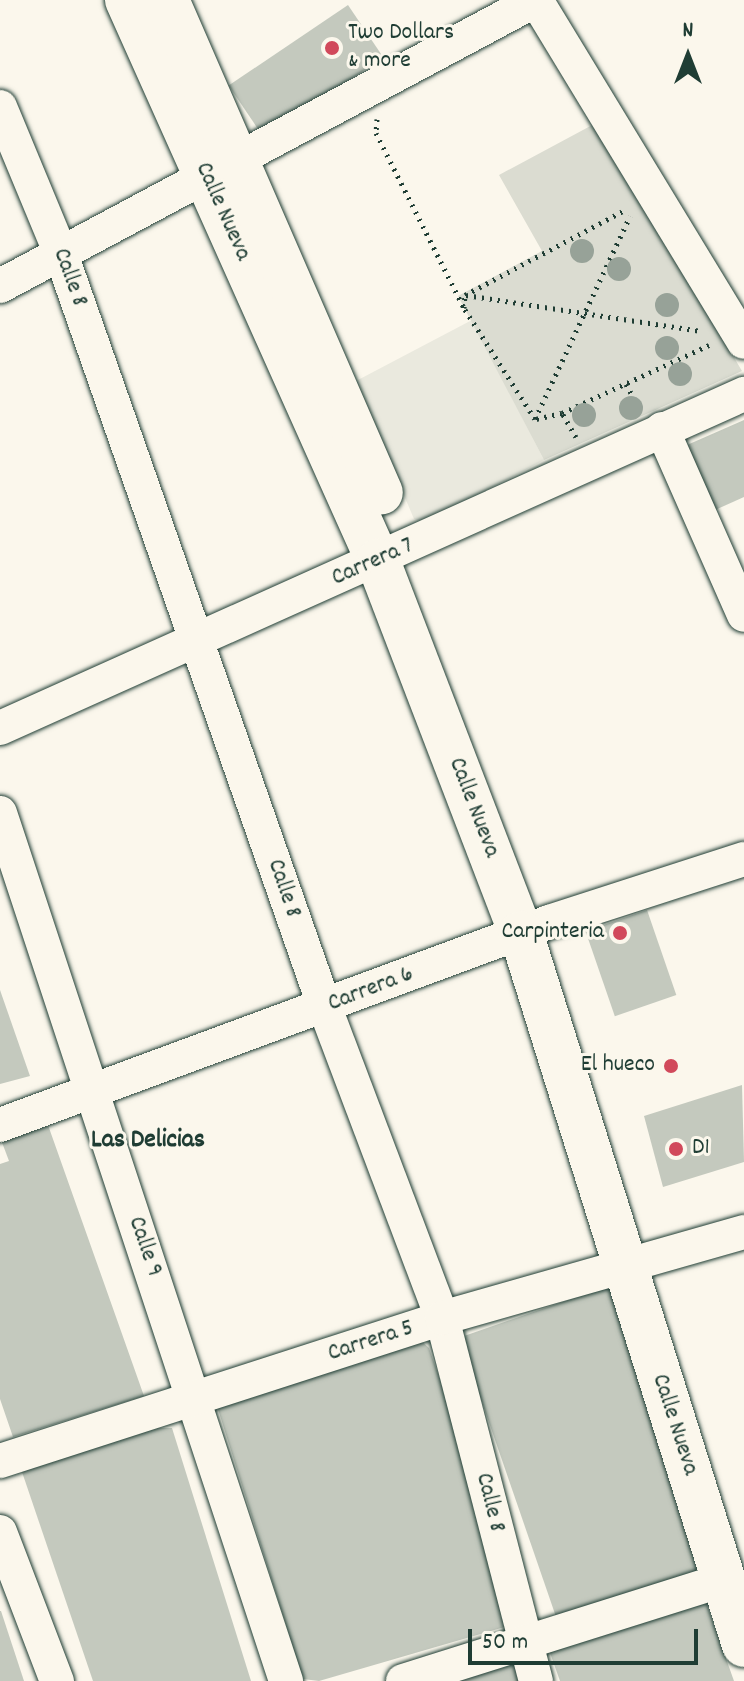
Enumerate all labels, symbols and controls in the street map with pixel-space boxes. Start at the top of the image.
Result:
north arrow [648,16,728,96]
text: N [683,16,693,47]
place label: Two Dollars & more [348,20,454,76]
marker: Two Dollars & more [323,39,341,57]
street label: Calle Nueva [188,158,256,266]
street label: Calle 8 [45,245,93,311]
street label: Carrera 7 [328,532,418,594]
street label: Calle Nueva [441,754,505,862]
street label: Calle 8 [260,856,306,922]
place label: Carpinteria [501,919,604,947]
marker: Carpinteria [611,924,629,942]
street label: Carrera 6 [324,961,418,1019]
place label: El hueco [581,1052,655,1080]
marker: El hueco [662,1057,680,1075]
district label: Las Delicias [91,1125,205,1157]
place label: D1 [692,1135,710,1163]
marker: D1 [667,1140,685,1158]
street label: Calle 9 [120,1213,168,1281]
street label: Carrera 5 [325,1315,417,1369]
street label: Calle Nueva [644,1371,704,1479]
street label: Calle 8 [468,1470,510,1536]
scale bar [472,1613,702,1663]
text: 50 m [482,1626,528,1660]

